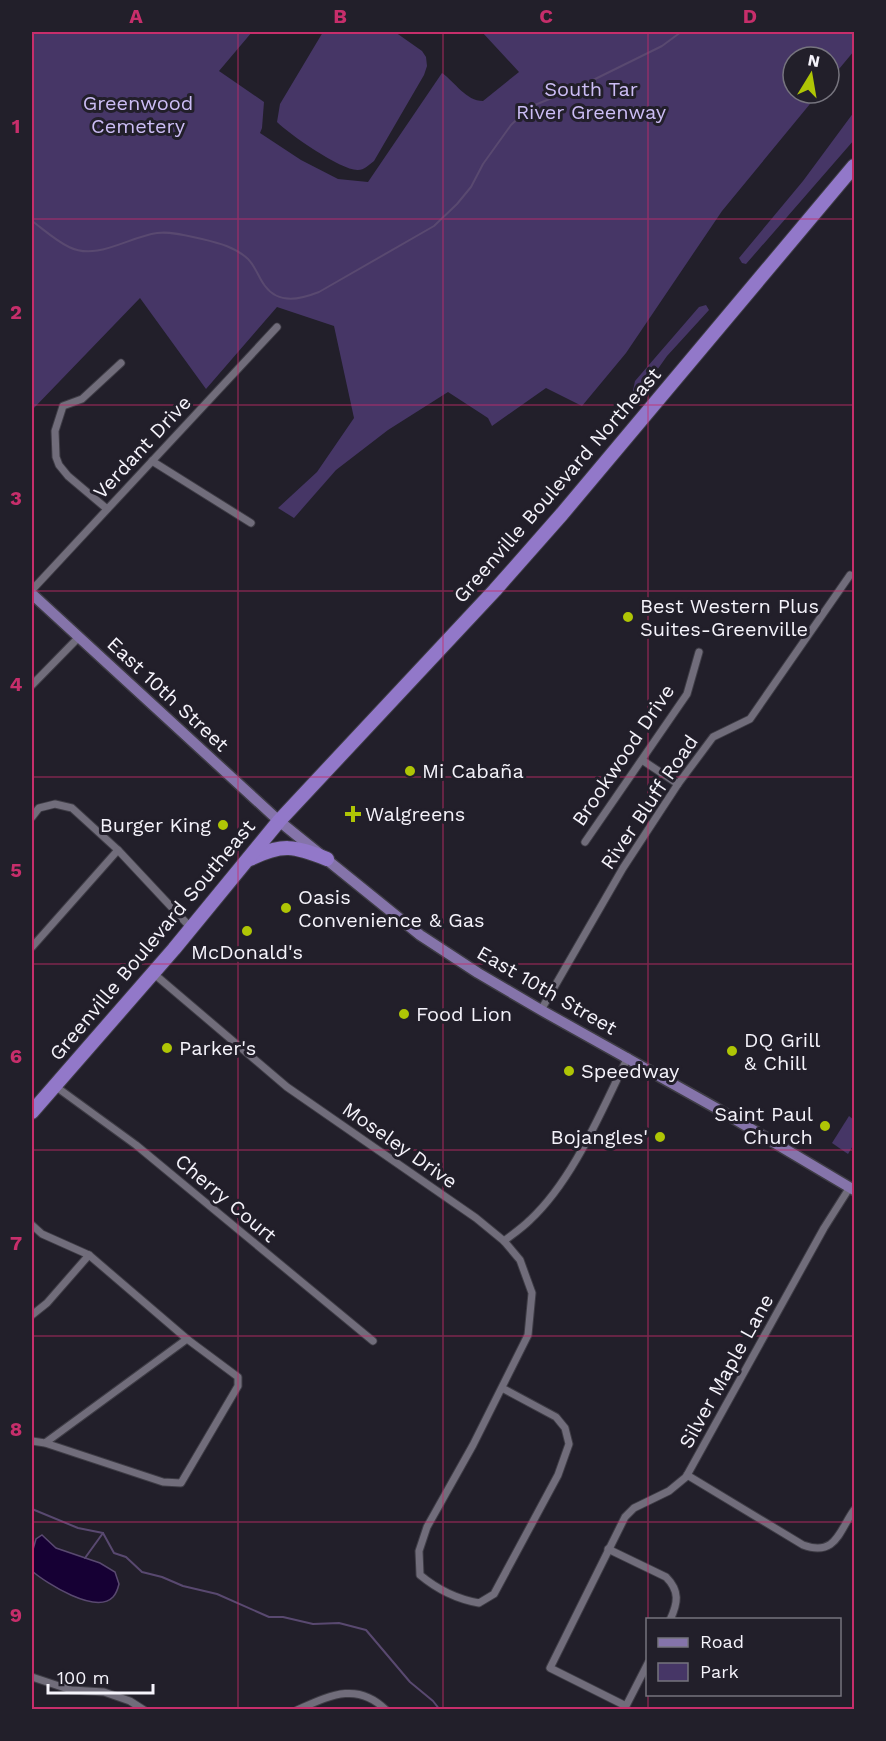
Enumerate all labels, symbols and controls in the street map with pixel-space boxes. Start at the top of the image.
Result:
text: A [129,4,143,28]
text: B [333,4,347,28]
text: C [539,4,553,28]
text: D [743,4,757,28]
north arrow [781,45,841,105]
text: N [806,50,821,71]
park label: South Tar River Greenway [516,77,667,124]
park label: Greenwood Cemetery [83,91,193,138]
text: 1 [12,114,20,138]
text: 2 [10,300,22,324]
street label: Greenville Boulevard Northeast [448,362,666,608]
street label: Verdant Drive [88,390,196,504]
text: 3 [10,486,22,510]
place label: Best Western Plus Suites-Greenville [640,594,819,641]
marker: Best Western Plus Suites-Greenville [621,610,635,624]
street label: East 10th Street [102,632,234,757]
text: 4 [10,672,23,696]
street label: Brookwood Drive [567,680,679,830]
street label: River Bluff Road [595,730,703,874]
place label: Mi Cabaña [422,759,524,783]
marker: Mi Cabaña [403,764,417,778]
place label: Walgreens [365,802,465,826]
marker: Walgreens [346,807,360,821]
place label: Burger King [100,813,211,837]
street label: Greenville Boulevard Southeast [44,814,260,1065]
marker: Burger King [216,818,230,832]
text: 5 [10,858,22,882]
place label: Oasis Convenience & Gas [298,885,485,932]
marker: Oasis Convenience & Gas [279,901,293,915]
marker: McDonald's [240,924,254,938]
place label: McDonald's [191,940,303,964]
street label: East 10th Street [473,940,622,1040]
place label: Food Lion [416,1002,512,1026]
marker: Food Lion [397,1007,411,1021]
place label: DQ Grill & Chill [744,1028,820,1075]
place label: Parker's [179,1036,256,1060]
marker: Parker's [160,1041,174,1055]
text: 6 [10,1044,22,1068]
marker: DQ Grill & Chill [725,1044,739,1058]
place label: Speedway [581,1059,680,1083]
marker: Speedway [562,1064,576,1078]
street label: Moseley Drive [338,1097,462,1193]
place label: Saint Paul Church [714,1102,813,1149]
marker: Saint Paul Church [818,1119,832,1133]
place label: Bojangles' [551,1125,648,1149]
marker: Bojangles' [653,1130,667,1144]
street label: Cherry Court [171,1149,282,1248]
text: 7 [10,1231,22,1255]
street label: Silver Maple Lane [674,1290,778,1452]
text: 8 [10,1417,22,1441]
text: 9 [10,1603,22,1627]
legend [646,1618,841,1696]
text: Road [700,1631,744,1652]
scale bar [48,1657,153,1695]
text: Park [700,1661,739,1682]
text: 100 m [57,1667,110,1688]

